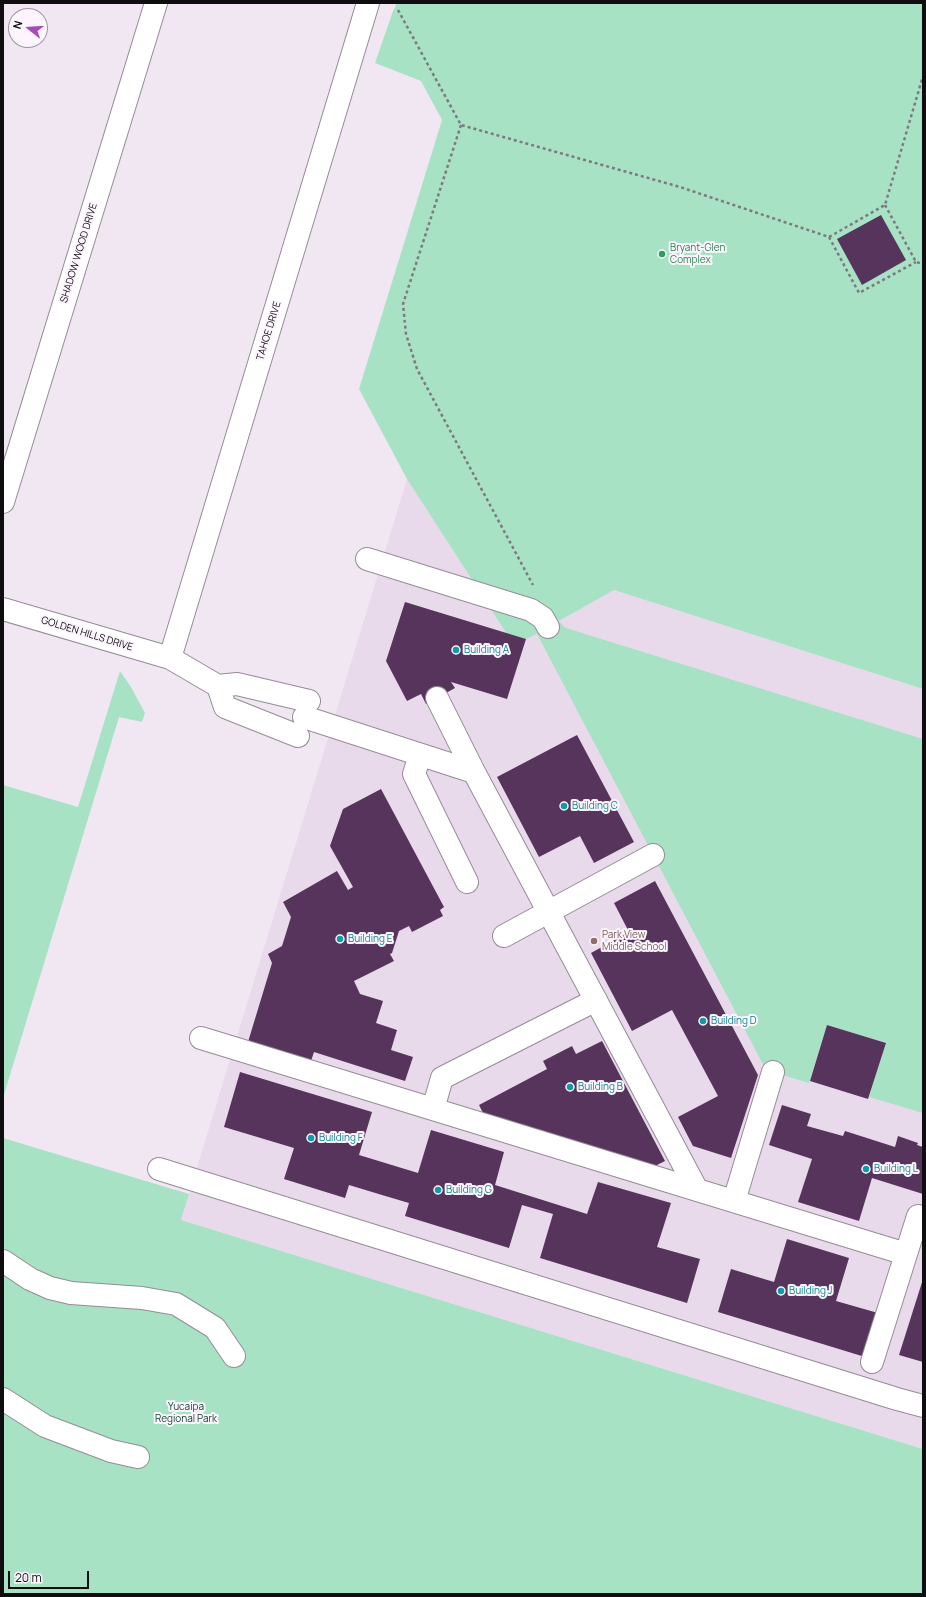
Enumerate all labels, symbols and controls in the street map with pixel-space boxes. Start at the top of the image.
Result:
north arrow [8,8,48,48]
text: N [9,19,25,31]
street label: SHADOW WOOD DRIVE [58,202,100,304]
place label: Bryant-Glen Complex [670,242,725,266]
marker: Bryant-Glen Complex [657,249,667,259]
street label: TAHOE DRIVE [254,300,284,362]
street label: GOLDEN HILLS DRIVE [40,614,134,654]
place label: Building A [464,644,509,656]
marker: Building A [451,645,461,655]
place label: Building C [572,800,618,812]
marker: Building C [559,801,569,811]
place label: Park View Middle School [602,929,667,952]
place label: Building E [348,933,393,945]
marker: Building E [335,934,345,944]
marker: Park View Middle School [589,936,599,946]
place label: Building D [711,1015,757,1027]
marker: Building D [698,1016,708,1026]
place label: Building B [578,1081,623,1093]
marker: Building B [565,1082,575,1092]
place label: Building F [319,1132,363,1144]
marker: Building F [306,1133,316,1143]
place label: Building L [874,1163,918,1175]
marker: Building L [861,1164,871,1174]
place label: Building G [446,1184,492,1196]
marker: Building G [433,1185,443,1195]
place label: Building J [789,1285,832,1297]
marker: Building J [776,1286,786,1296]
park label: Yucaipa Regional Park [155,1401,217,1424]
scale bar [10,1563,91,1589]
text: 20 m [15,1569,42,1586]

